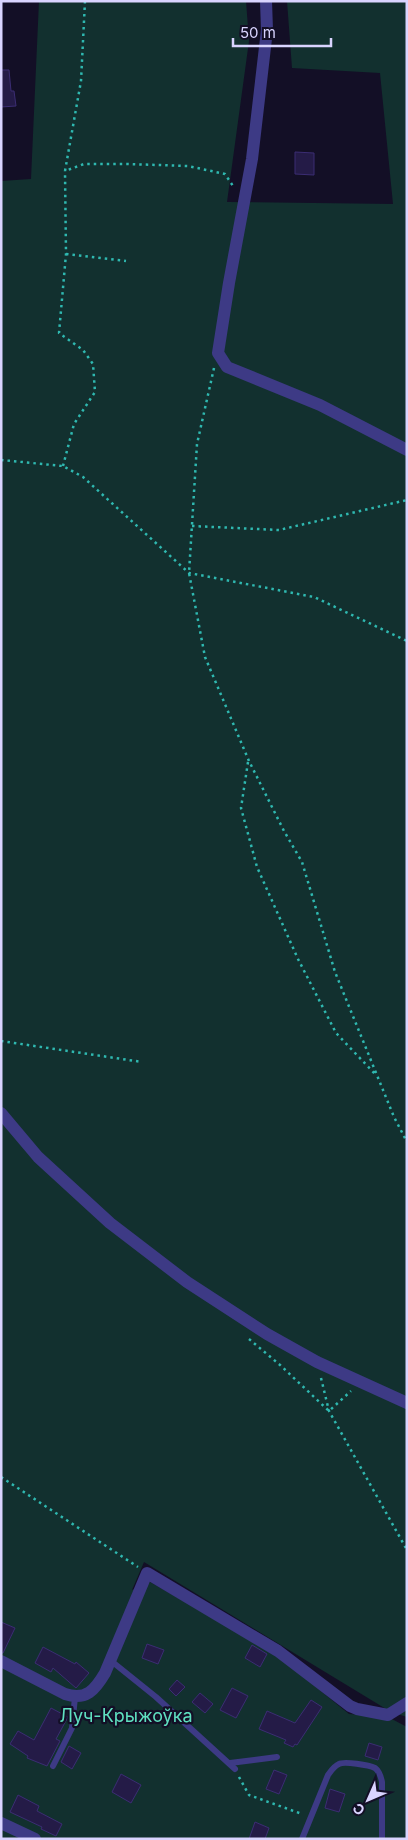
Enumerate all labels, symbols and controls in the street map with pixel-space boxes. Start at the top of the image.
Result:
scale bar [233,15,330,47]
text: 50 m [240,23,276,42]
park label: Луч-Крыжоўка [59,1705,193,1726]
north arrow [343,1775,393,1825]
text: С [349,1800,368,1819]

